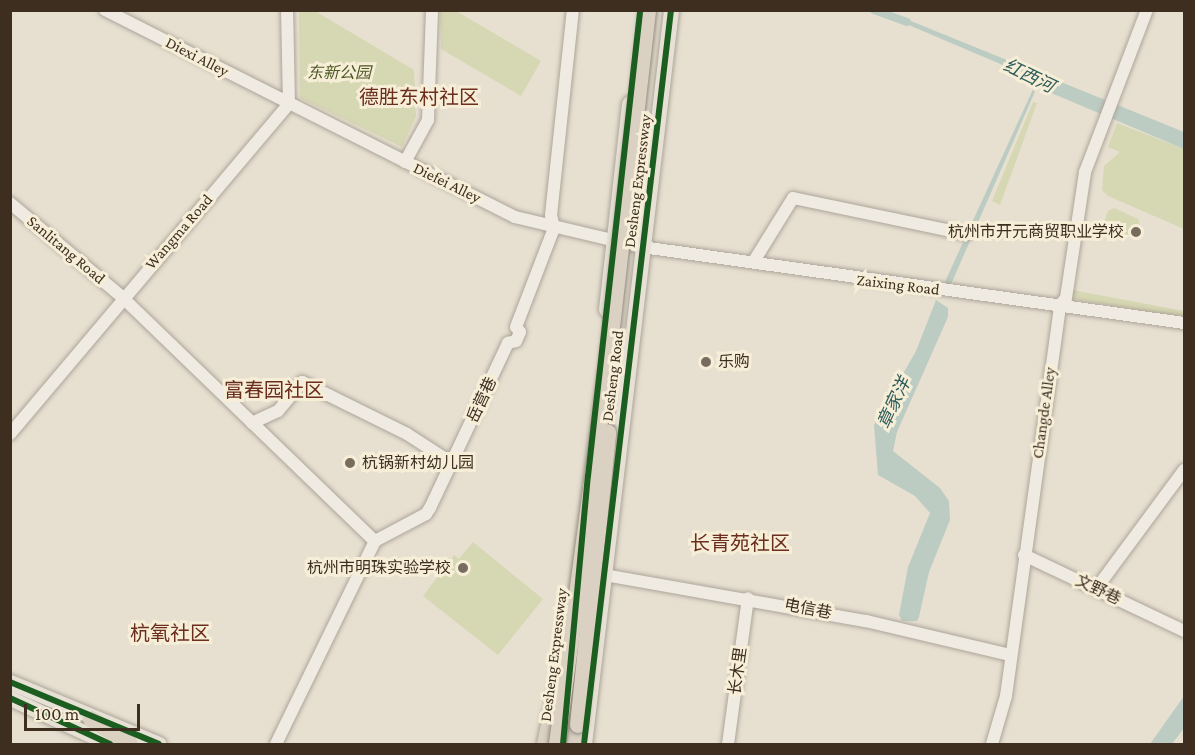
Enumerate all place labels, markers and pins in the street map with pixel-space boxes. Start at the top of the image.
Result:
place label: 杭州市开元商贸职业学校 [948,222,1124,242]
marker: 杭州市开元商贸职业学校 [1129,225,1143,239]
place label: 乐购 [718,352,750,372]
marker: 乐购 [699,355,713,369]
place label: 杭锅新村幼儿园 [362,453,474,473]
marker: 杭锅新村幼儿园 [343,456,357,470]
place label: 杭州市明珠实验学校 [307,558,451,578]
marker: 杭州市明珠实验学校 [456,561,470,575]

